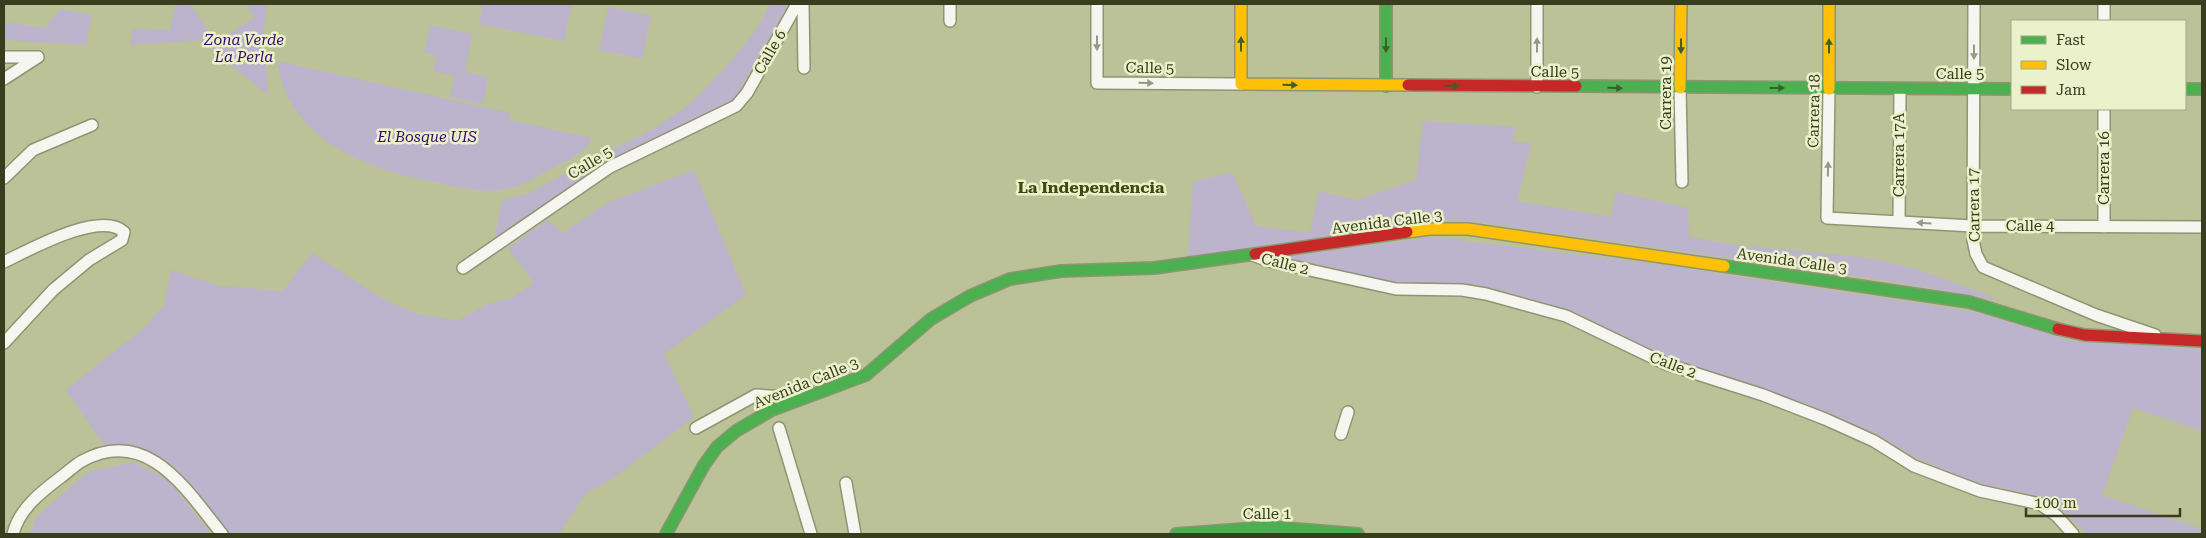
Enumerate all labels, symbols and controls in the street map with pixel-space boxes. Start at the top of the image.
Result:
legend [2011,20,2186,110]
street label: Calle 6 [750,26,790,78]
park label: Zona Verde La Perla [203,31,284,66]
text: Fast [2056,31,2086,49]
one-way arrow [1093,35,1101,51]
one-way arrow [1237,36,1245,52]
one-way arrow [1382,37,1390,53]
one-way arrow [1533,37,1541,53]
one-way arrow [1677,38,1685,54]
one-way arrow [1825,38,1833,54]
one-way arrow [1970,45,1978,61]
street label: Carrera 19 [1657,56,1675,130]
text: Slow [2056,56,2092,74]
street label: Calle 5 [1126,59,1174,77]
street label: Calle 5 [1531,63,1579,81]
street label: Calle 5 [1936,65,1984,83]
street label: Carrera 18 [1804,74,1824,148]
one-way arrow [1138,79,1154,87]
one-way arrow [1282,81,1298,89]
text: Jam [2056,81,2086,99]
one-way arrow [1444,82,1460,90]
one-way arrow [1607,84,1623,92]
one-way arrow [1769,85,1785,93]
street label: Carrera 17A [1890,112,1908,197]
park label: El Bosque UIS [376,128,477,146]
street label: Carrera 16 [2095,131,2113,205]
street label: Calle 5 [565,143,615,183]
one-way arrow [1824,161,1832,177]
street label: Carrera 17 [1964,168,1984,242]
district label: La Independencia [1018,178,1165,197]
street label: Avenida Calle 3 [1331,206,1443,238]
street label: Calle 4 [2006,217,2055,235]
one-way arrow [1916,219,1932,227]
street label: Avenida Calle 3 [1736,244,1848,278]
street label: Calle 2 [1259,249,1311,279]
street label: Calle 2 [1647,348,1699,382]
street label: Avenida Calle 3 [751,354,861,412]
scale bar [2026,486,2180,518]
text: 100 m [2034,494,2077,512]
street label: Calle 1 [1243,505,1291,523]

